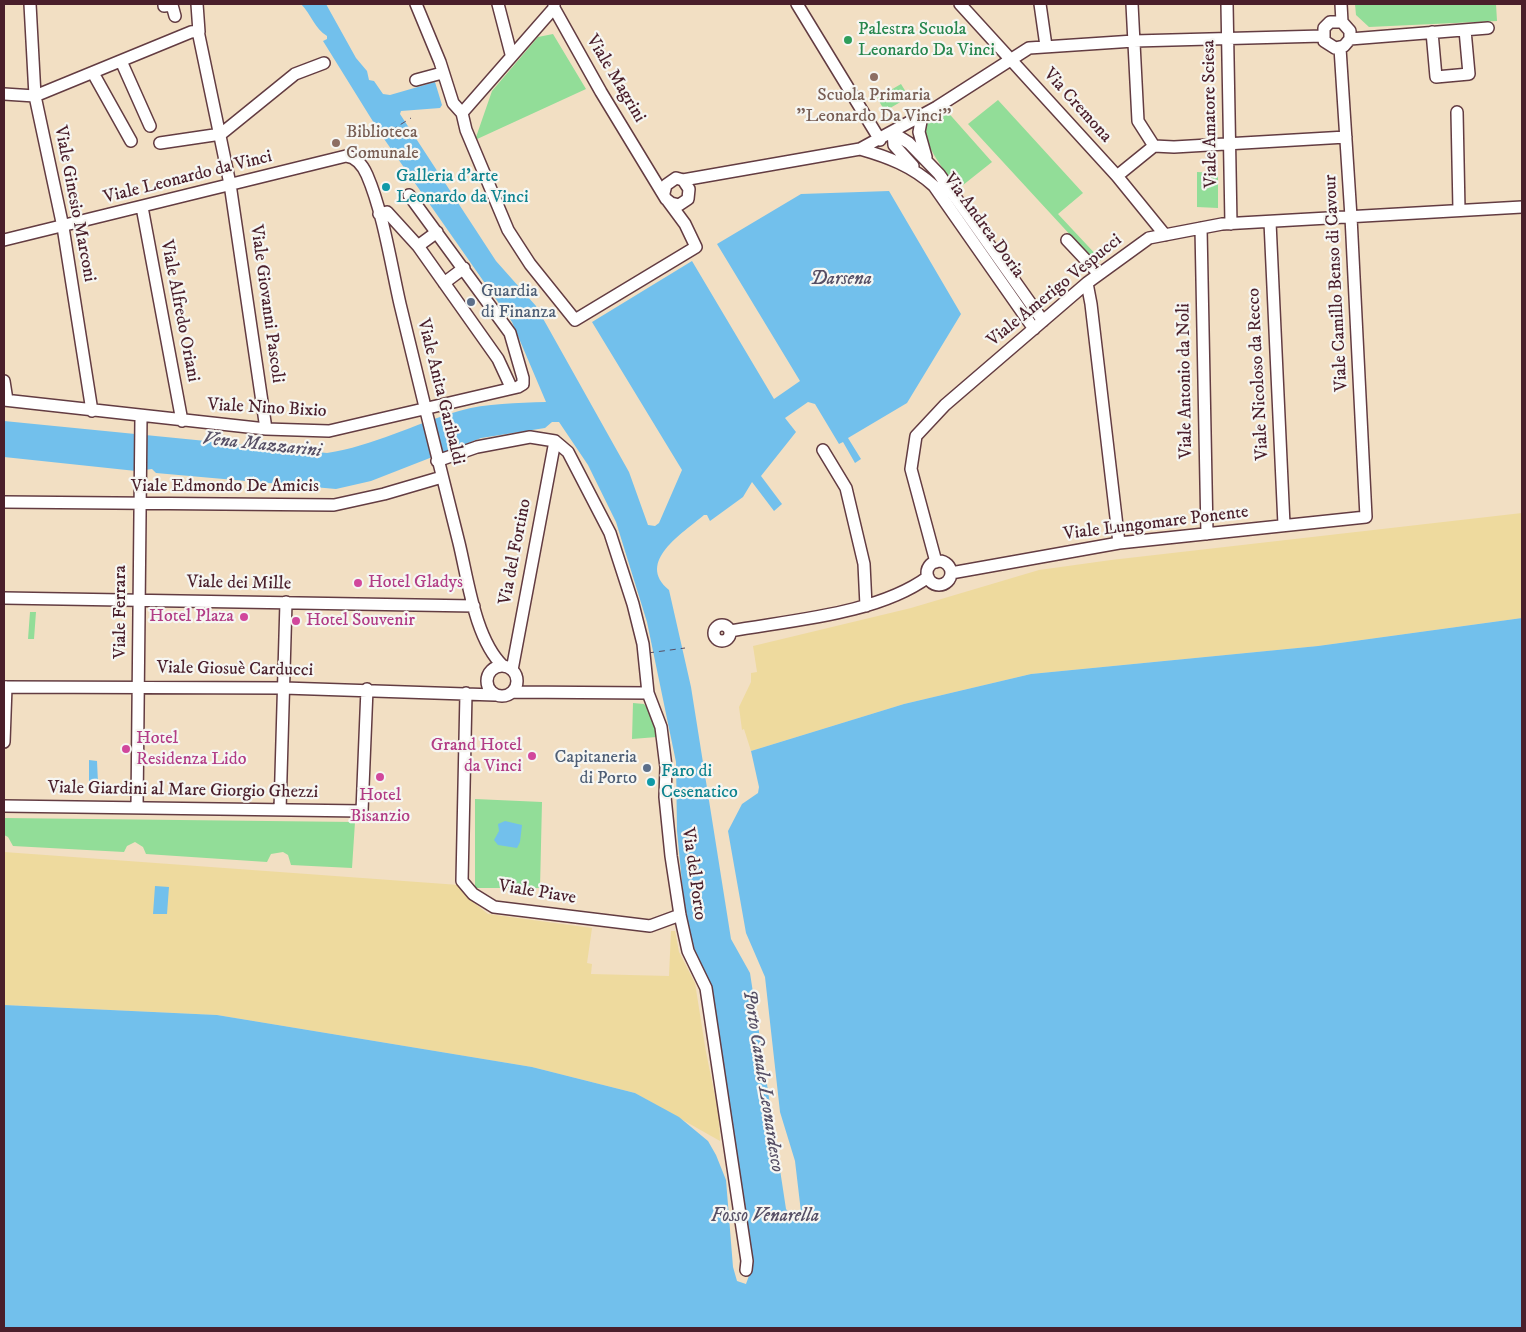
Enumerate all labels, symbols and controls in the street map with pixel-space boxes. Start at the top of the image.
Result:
place label: Palestra Scuola Leonardo Da Vinci [858,19,995,62]
street label: Viale Magrini [580,31,650,127]
marker: Palestra Scuola Leonardo Da Vinci [842,34,854,46]
street label: Viale Amatore Sciesa [1199,40,1223,188]
street label: Via Cremona [1038,64,1116,148]
marker: Scuola Primaria "Leonardo Da Vinci" [868,71,880,83]
place label: Scuola Primaria "Leonardo Da Vinci" [797,85,951,128]
place label: Biblioteca Comunale [346,122,419,164]
street label: Viale Ginesio Marconi [48,124,100,284]
marker: Biblioteca Comunale [330,137,342,149]
street label: Viale Leonardo da Vinci [102,147,274,209]
place label: Galleria d'arte Leonardo da Vinci [396,166,529,208]
street label: Via Andrea Doria [938,170,1028,282]
street label: Viale Camillo Benso di Cavour [1321,174,1353,392]
marker: Galleria d'arte Leonardo da Vinci [380,181,392,193]
street label: Viale Giovanni Pascoli [244,223,288,385]
street label: Viale Amerigo Vespucci [983,230,1127,352]
street label: Viale Alfredo Oriani [155,238,203,384]
water label: Darsena [810,269,872,291]
place label: Guardia di Finanza [481,281,556,324]
street label: Viale Nicoloso da Recco [1244,287,1274,461]
marker: Guardia di Finanza [465,296,477,308]
street label: Viale Antonio da Noli [1174,303,1198,459]
street label: Viale Anita Garibaldi [411,317,469,467]
street label: Viale Nino Bixio [207,395,327,423]
water label: Vena Mazzarini [201,428,323,464]
street label: Viale Edmondo De Amicis [131,476,319,498]
street label: Via del Fortino [495,497,537,607]
street label: Viale Lungomare Ponente [1062,502,1250,546]
street label: Viale Ferrara [110,565,132,659]
street label: Viale dei Mille [187,572,291,596]
place label: Hotel Gladys [368,572,463,594]
marker: Hotel Gladys [352,577,364,589]
place label: Hotel Plaza [149,606,234,628]
place label: Hotel Souvenir [306,610,415,632]
marker: Hotel Plaza [238,611,250,623]
marker: Hotel Souvenir [290,615,302,627]
street label: Viale Giosuè Carducci [157,658,313,682]
place label: Hotel Residenza Lido [136,728,246,771]
place label: Grand Hotel da Vinci [431,735,522,778]
marker: Hotel Residenza Lido [120,743,132,755]
place label: Capitaneria di Porto [555,747,637,790]
marker: Grand Hotel da Vinci [526,750,538,762]
place label: Faro di Cesenatico [661,761,738,804]
marker: Capitaneria di Porto [641,762,653,774]
marker: Hotel Bisanzio [374,771,386,783]
marker: Faro di Cesenatico [645,776,657,788]
street label: Viale Giardini al Mare Giorgio Ghezzi [48,778,318,804]
place label: Hotel Bisanzio [350,785,410,828]
street label: Via del Porto [676,826,710,922]
street label: Viale Piave [497,876,577,910]
water label: Porto Canale Leonardesco [736,988,788,1174]
water label: Fosso Venarella [711,1206,819,1228]

